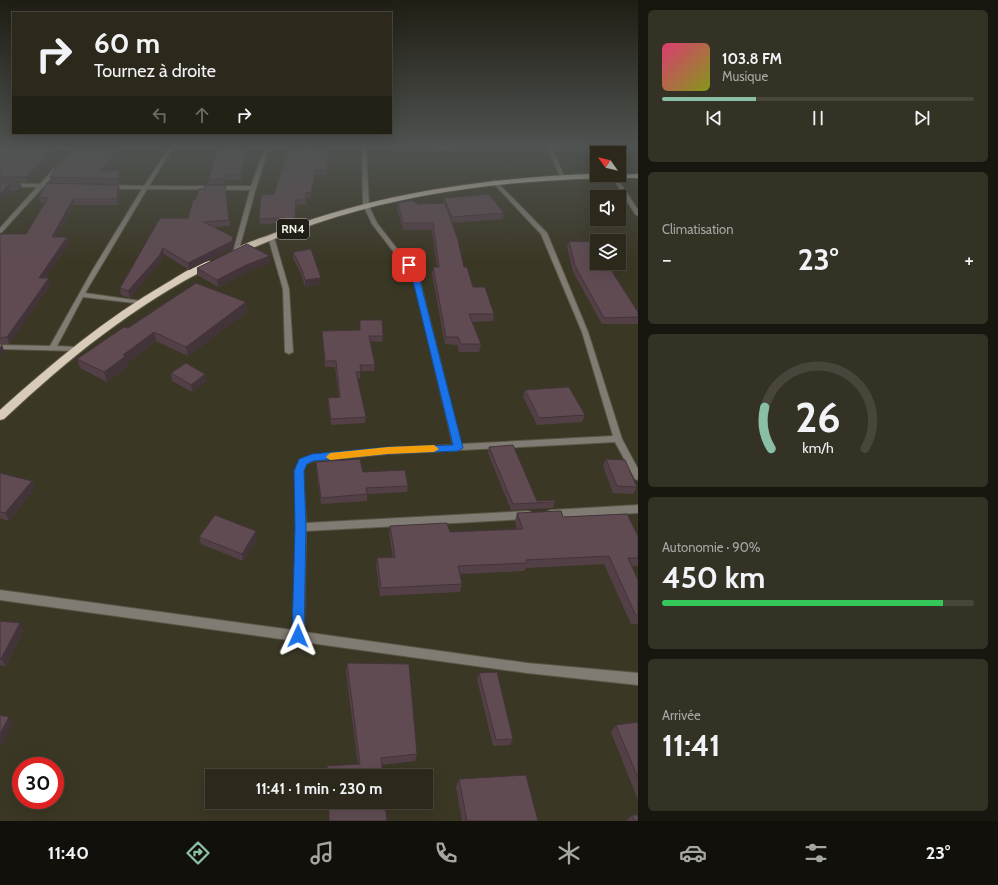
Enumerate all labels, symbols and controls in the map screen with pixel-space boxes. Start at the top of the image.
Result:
text: 60 m [94,26,160,60]
icon: right [28,28,80,80]
text: 103.8 FM [722,50,782,68]
text: Tournez à droite [94,60,216,82]
text: Musique [722,68,768,84]
icon: left [149,104,171,126]
icon: ahead [191,104,213,126]
icon: right [233,104,255,126]
icon: previous [703,107,725,129]
icon: pause [807,107,829,129]
icon: next [911,107,933,129]
north arrow [590,146,626,182]
map controls [590,146,626,270]
button: sound [590,190,626,226]
road number: RN4 [277,219,309,239]
text: Climatisation [662,221,734,237]
button: layers [590,234,626,270]
text: 23° [798,241,838,278]
text: − [662,246,672,273]
text: + [964,246,974,273]
pin [392,248,426,282]
icon: arrive [398,254,420,276]
text: 26 [795,391,841,441]
text: km/h [802,438,834,456]
text: Autonomie · 90% [662,539,760,555]
text: 450 km [662,559,765,596]
position arrow [277,615,319,657]
text: Arrivée [662,707,701,723]
text: 11:41 [662,727,720,764]
speed limit sign: 30 [12,757,64,809]
text: 11:41 · 1 min · 230 m [256,780,382,798]
icon: directions [184,839,212,867]
icon: music [308,839,336,867]
icon: phone [432,839,460,867]
icon: climate [555,839,583,867]
icon: car [679,839,707,867]
icon: filters [802,839,830,867]
text: 11:40 [48,842,89,864]
text: 23° [926,842,950,864]

